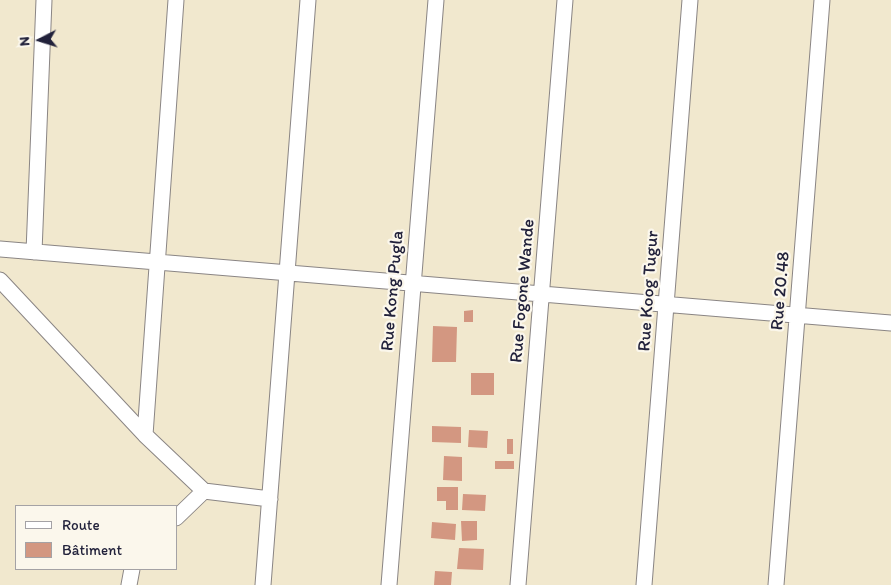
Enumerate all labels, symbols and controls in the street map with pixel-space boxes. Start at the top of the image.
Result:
north arrow [15,15,65,65]
text: N [16,36,33,47]
street label: Rue Fogone Wande [506,218,540,364]
street label: Rue Kong Pugla [377,230,409,352]
street label: Rue Koog Tugur [634,230,664,352]
street label: Rue 20.48 [767,251,795,331]
legend [15,505,178,570]
text: Route [62,516,100,534]
text: Bâtiment [62,541,122,559]

